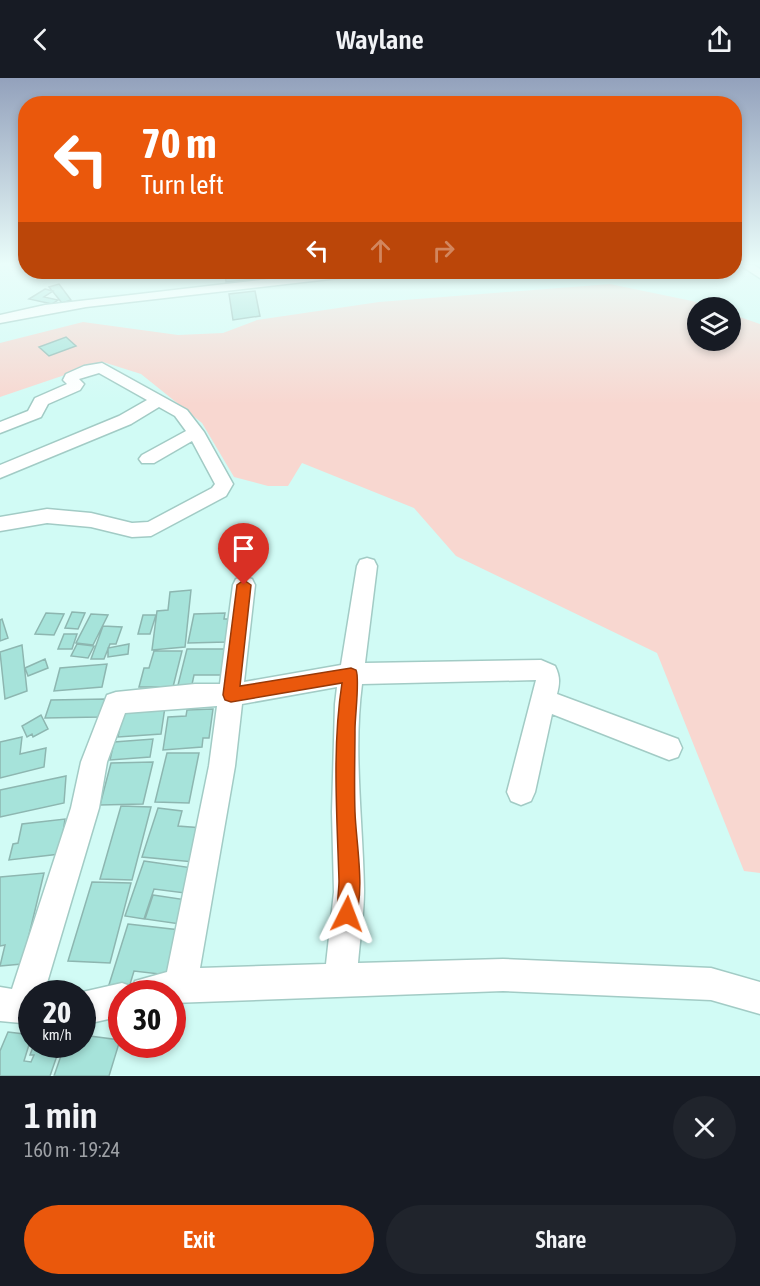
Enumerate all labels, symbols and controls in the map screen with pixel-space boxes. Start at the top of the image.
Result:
icon: back [24,23,57,56]
icon: share [703,23,736,56]
text: Waylane [336,24,424,55]
text: 70 m [141,119,216,167]
icon: left [42,120,120,198]
text: Turn left [141,169,224,200]
icon: left [301,234,334,267]
icon: ahead [364,234,397,267]
icon: right [427,234,460,267]
map controls [687,297,741,351]
button: layers [687,297,741,351]
pin [218,523,269,585]
icon: arrive [227,532,260,565]
position arrow [315,882,379,946]
speed limit sign: 30 [108,980,186,1058]
text: 20 [43,995,71,1029]
text: km/h [42,1026,72,1043]
text: 1 min [24,1094,98,1136]
button: close [673,1096,736,1159]
text: 160 m · 19:24 [24,1138,120,1161]
button: Exit [24,1205,374,1274]
button: Share [386,1205,736,1274]

